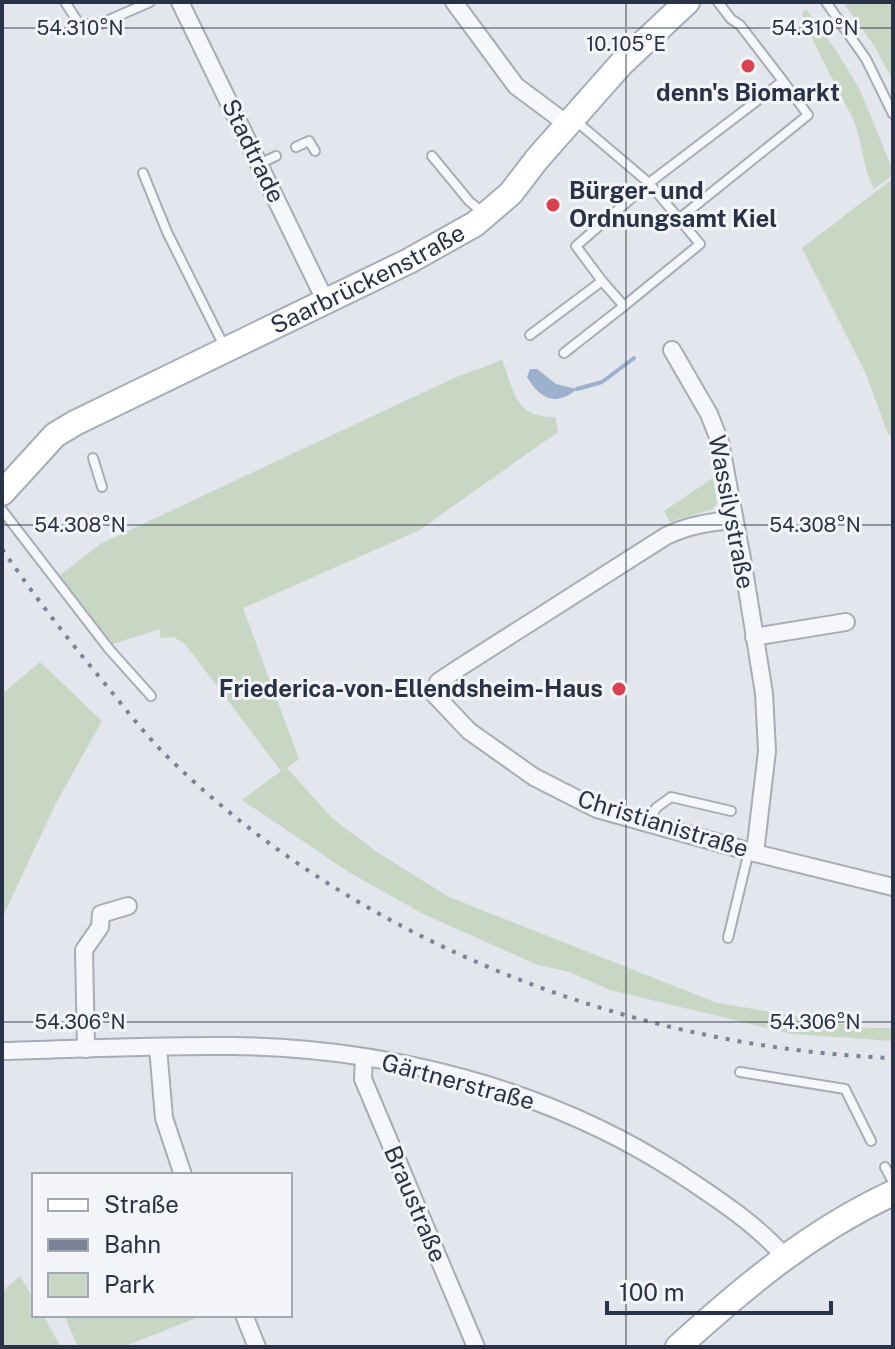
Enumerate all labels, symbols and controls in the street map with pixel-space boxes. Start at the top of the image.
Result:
text: 54.310°N [36,16,124,40]
text: 54.310°N [771,16,859,40]
text: 10.105°E [586,32,666,56]
marker: denn's Biomarkt [739,57,757,75]
place label: denn's Biomarkt [656,78,840,106]
street label: Stadtrade [217,94,291,207]
place label: Bürger- und Ordnungsamt Kiel [569,176,777,232]
marker: Bürger- und Ordnungsamt Kiel [544,196,562,214]
street label: Saarbrückenstraße [266,218,469,339]
street label: Wassilystraße [703,433,761,591]
text: 54.308°N [34,513,126,537]
text: 54.308°N [769,513,861,537]
place label: Friederica-von-Ellendsheim-Haus [219,674,603,702]
marker: Friederica-von-Ellendsheim-Haus [610,680,628,698]
street label: Christianistraße [575,784,752,862]
text: 54.306°N [34,1010,126,1034]
text: 54.306°N [769,1010,861,1034]
street label: Gärtnerstraße [379,1047,538,1115]
street label: Braustraße [379,1141,453,1266]
legend [32,1173,292,1317]
text: Straße [104,1190,179,1218]
text: Bahn [104,1230,161,1258]
scale bar [607,1265,831,1315]
text: Park [104,1270,155,1298]
text: 100 m [619,1278,685,1306]

